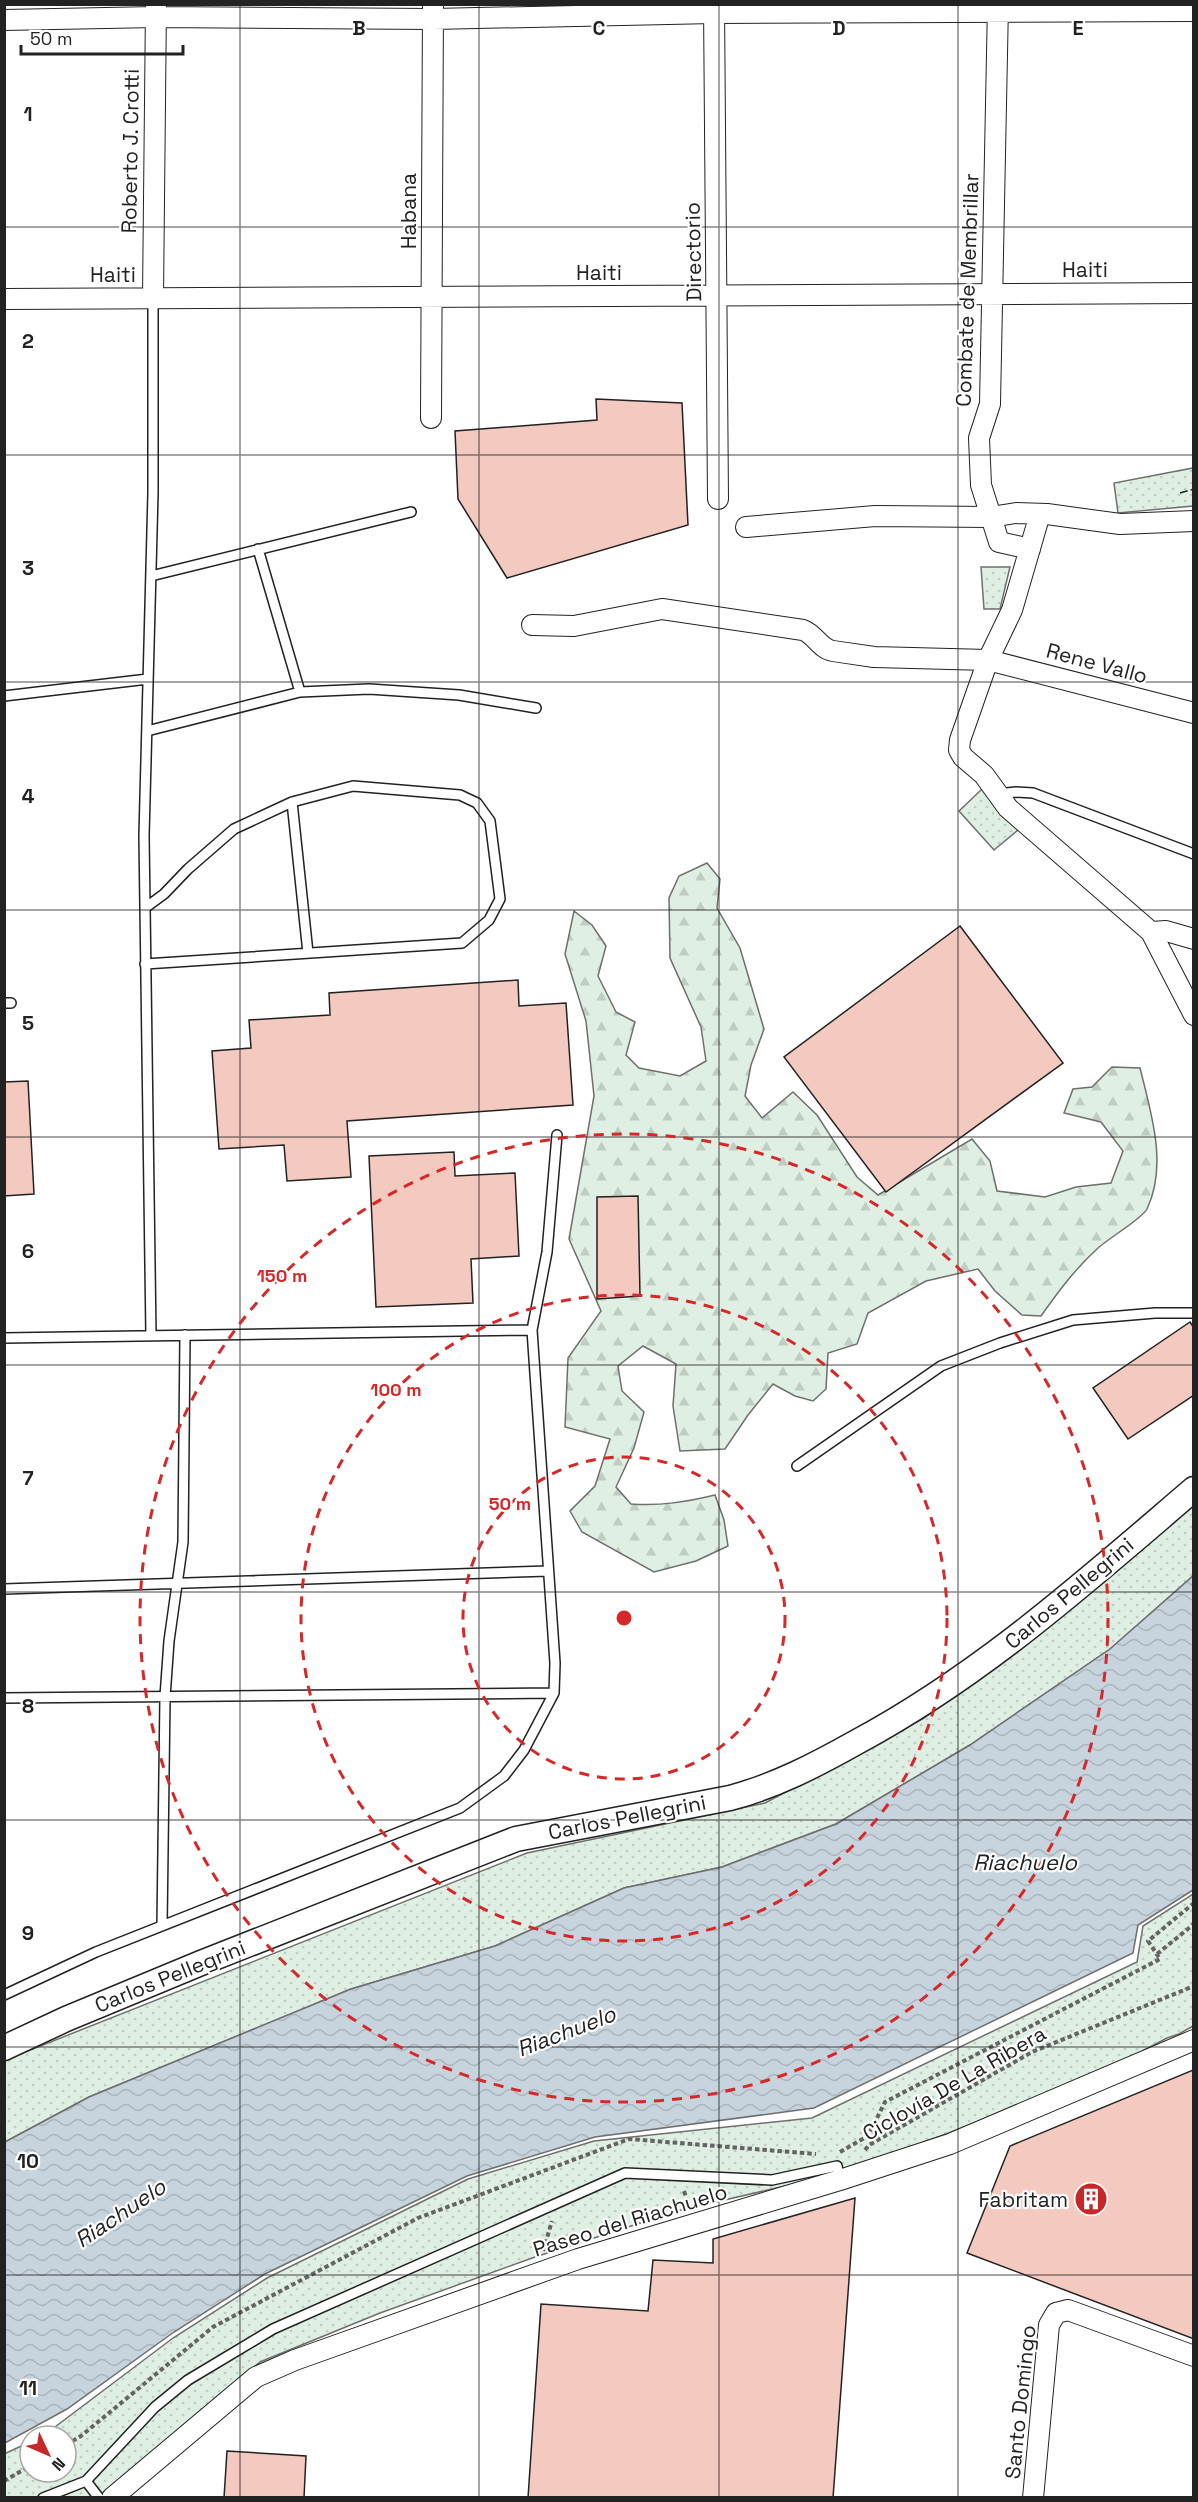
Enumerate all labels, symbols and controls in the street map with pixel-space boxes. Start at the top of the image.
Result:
text: B [352,15,366,41]
text: C [593,15,606,41]
text: D [832,15,846,41]
text: E [1072,15,1084,41]
scale bar [21,18,183,56]
text: 50 m [30,27,72,50]
street label: Roberto J. Crotti [115,68,145,234]
text: 1 [23,101,33,127]
street label: Habana [395,173,422,249]
street label: Combate de Membrillar [949,173,985,407]
street label: Directorio [679,202,707,302]
street label: Haiti [1062,256,1108,283]
street label: Haiti [576,259,622,286]
street label: Haiti [90,261,136,288]
text: 2 [22,328,34,354]
text: 3 [22,555,34,581]
street label: Rene Vallo [1043,637,1151,689]
text: 4 [22,783,35,809]
text: 5 [22,1010,34,1036]
text: 6 [22,1238,34,1264]
text: 150 m [257,1264,307,1287]
text: 100 m [370,1378,422,1401]
text: 7 [22,1465,34,1491]
text: 50 m [489,1492,531,1515]
street label: Carlos Pellegrini [999,1531,1139,1655]
centre of rings [614,1608,634,1628]
text: 8 [22,1693,34,1719]
street label: Carlos Pellegrini [546,1788,708,1846]
water label: Riachuelo [973,1848,1078,1876]
text: 9 [22,1920,34,1946]
street label: Carlos Pellegrini [91,1934,249,2018]
water label: Riachuelo [513,1999,621,2063]
street label: Ciclovía De La Ribera [857,2019,1051,2147]
text: 10 [17,2148,39,2174]
water label: Riachuelo [69,2172,172,2254]
street label: Paseo del Riachuelo [530,2178,730,2262]
building icon: Fabritam [1073,2181,1109,2217]
place label: Fabritam [978,2186,1068,2213]
street label: Santo Domingo [998,2324,1042,2480]
text: 11 [19,2375,37,2401]
north arrow [18,2424,78,2484]
text: N [47,2453,70,2475]

